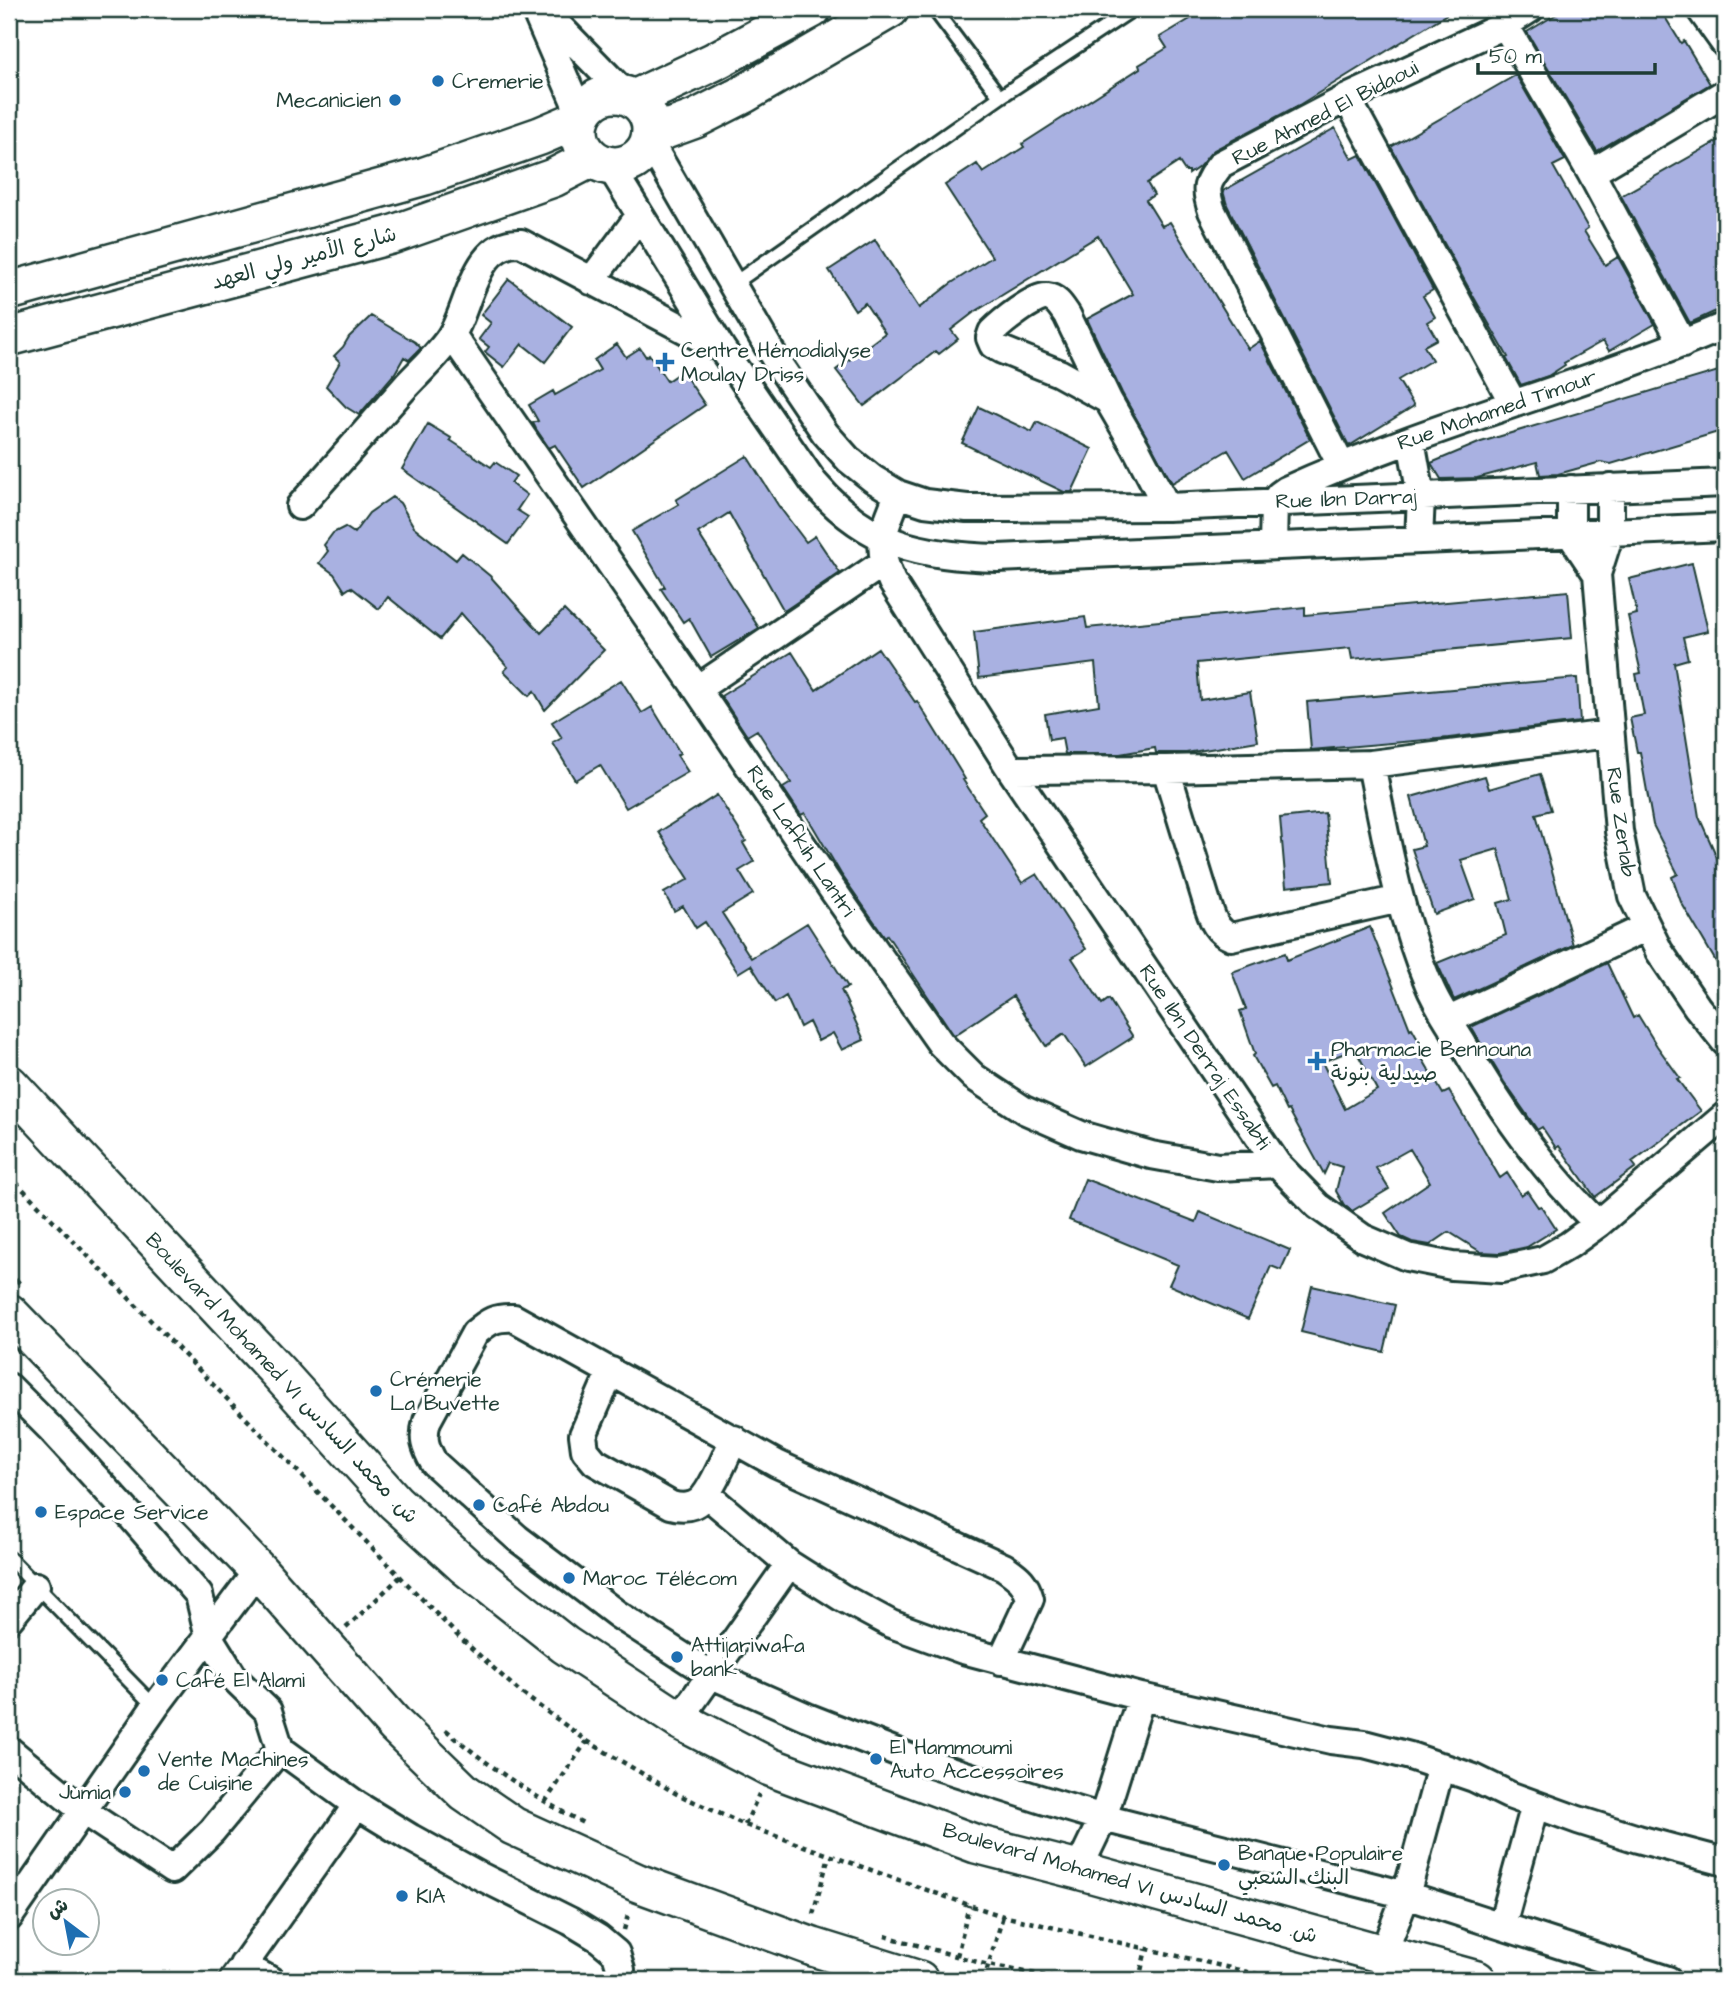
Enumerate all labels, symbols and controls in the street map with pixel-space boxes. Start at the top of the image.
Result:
scale bar [1478,32,1655,76]
text: 50 m [1489,42,1543,71]
street label: Rue Ahmed El Bidaoui [1227,53,1423,173]
place label: Cremerie [452,67,544,96]
marker: Cremerie [430,73,446,89]
place label: Mecanicien [276,86,381,115]
marker: Mecanicien [387,92,403,108]
street label: شارع الأمير ولي العهد [208,219,401,301]
place label: Centre Hémodialyse Moulay Driss [681,336,871,391]
marker: Centre Hémodialyse Moulay Driss [655,352,675,372]
street label: Rue Mohamed Timour [1393,362,1601,458]
street label: Rue Ibn Darraj [1275,482,1417,516]
street label: Rue Lafkih Lantri [739,760,863,922]
street label: Rue ZerIab [1599,765,1643,879]
street label: Rue Ibn Derraj Essabti [1132,959,1278,1155]
place label: Pharmacie Bennouna صيدلية بنونة [1331,1035,1532,1088]
marker: Pharmacie Bennouna صيدلية بنونة [1309,1053,1325,1069]
street label: Boulevard Mohamed VI ش. محمد السادس [139,1226,425,1530]
place label: Crémerie La Buvette [390,1365,500,1418]
marker: Crémerie La Buvette [368,1383,384,1399]
place label: Café Abdou [493,1491,610,1520]
marker: Café Abdou [471,1497,487,1513]
place label: Espace Service [55,1498,209,1528]
marker: Espace Service [33,1504,49,1520]
place label: Maroc Télécom [583,1564,737,1593]
marker: Maroc Télécom [561,1570,577,1586]
place label: Attijariwafa bank [691,1631,805,1684]
marker: Attijariwafa bank [669,1649,685,1665]
place label: Café El Alami [176,1666,305,1695]
marker: Café El Alami [154,1672,170,1688]
place label: El Hammoumi Auto Accessoires [890,1733,1064,1786]
place label: Vente Machines de Cuisine [158,1745,309,1798]
marker: El Hammoumi Auto Accessoires [868,1751,884,1767]
marker: Vente Machines de Cuisine [136,1763,152,1779]
place label: Jumia [59,1778,111,1807]
marker: Jumia [117,1784,133,1800]
street label: Boulevard Mohamed VI ش. محمد السادس [939,1816,1321,1950]
place label: Banque Populaire البنك الشعبي [1238,1839,1403,1896]
marker: Banque Populaire البنك الشعبي [1216,1857,1232,1873]
place label: KIA [416,1882,446,1911]
north arrow [32,1888,102,1958]
marker: KIA [394,1888,410,1904]
text: ش [42,1892,74,1926]

